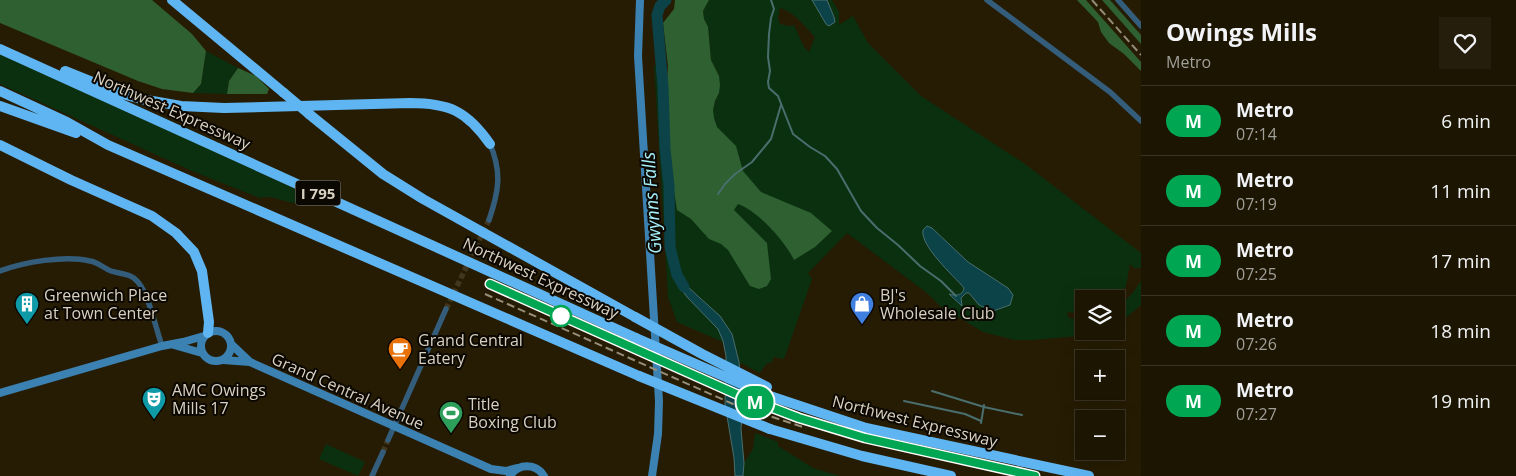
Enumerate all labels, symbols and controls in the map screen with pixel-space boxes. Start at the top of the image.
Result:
text: Owings Mills [1166,15,1317,48]
button: heart [1439,17,1491,69]
text: Metro [1166,51,1211,73]
street label: Northwest Expressway [90,65,255,155]
text: Metro [1236,97,1294,123]
text: 6 min [1441,108,1491,134]
text: M [1185,109,1202,133]
text: 07:14 [1236,123,1277,145]
water label: Gwynns Falls [635,151,667,255]
text: Metro [1236,167,1294,193]
text: 11 min [1430,178,1491,204]
text: M [1185,179,1202,203]
road number: I 795 [296,180,340,206]
text: 07:19 [1236,193,1277,215]
street label: Northwest Expressway [459,232,623,324]
text: Metro [1236,237,1294,263]
text: 17 min [1430,248,1491,274]
text: M [1185,249,1202,273]
text: 07:25 [1236,263,1277,285]
place label: Greenwich Place at Town Center [44,284,167,324]
place label: BJ's Wholesale Club [880,284,995,324]
map controls [1075,290,1125,460]
button: layers [1075,290,1125,340]
building icon: Greenwich Place at Town Center [14,291,40,325]
shop icon: BJ's Wholesale Club [849,291,875,325]
unlabelled marker [550,305,572,327]
text: Metro [1236,307,1294,333]
text: 18 min [1430,318,1491,344]
text: M [1185,319,1202,343]
place label: Grand Central Eatery [418,329,523,369]
text: 07:26 [1236,333,1277,355]
cafe icon: Grand Central Eatery [387,336,413,370]
street label: Grand Central Avenue [268,347,428,435]
button: + [1075,350,1125,400]
text: Metro [1236,377,1294,403]
place label: AMC Owings Mills 17 [172,379,266,419]
theatre icon: AMC Owings Mills 17 [141,386,167,420]
line badge: M [739,386,771,418]
text: 19 min [1430,388,1491,414]
text: M [1185,389,1202,413]
text: M [747,390,763,414]
street label: Northwest Expressway [830,390,1001,452]
place label: Title Boxing Club [468,393,557,433]
sports icon: Title Boxing Club [438,400,464,434]
text: 07:27 [1236,403,1277,425]
button: − [1075,410,1125,460]

